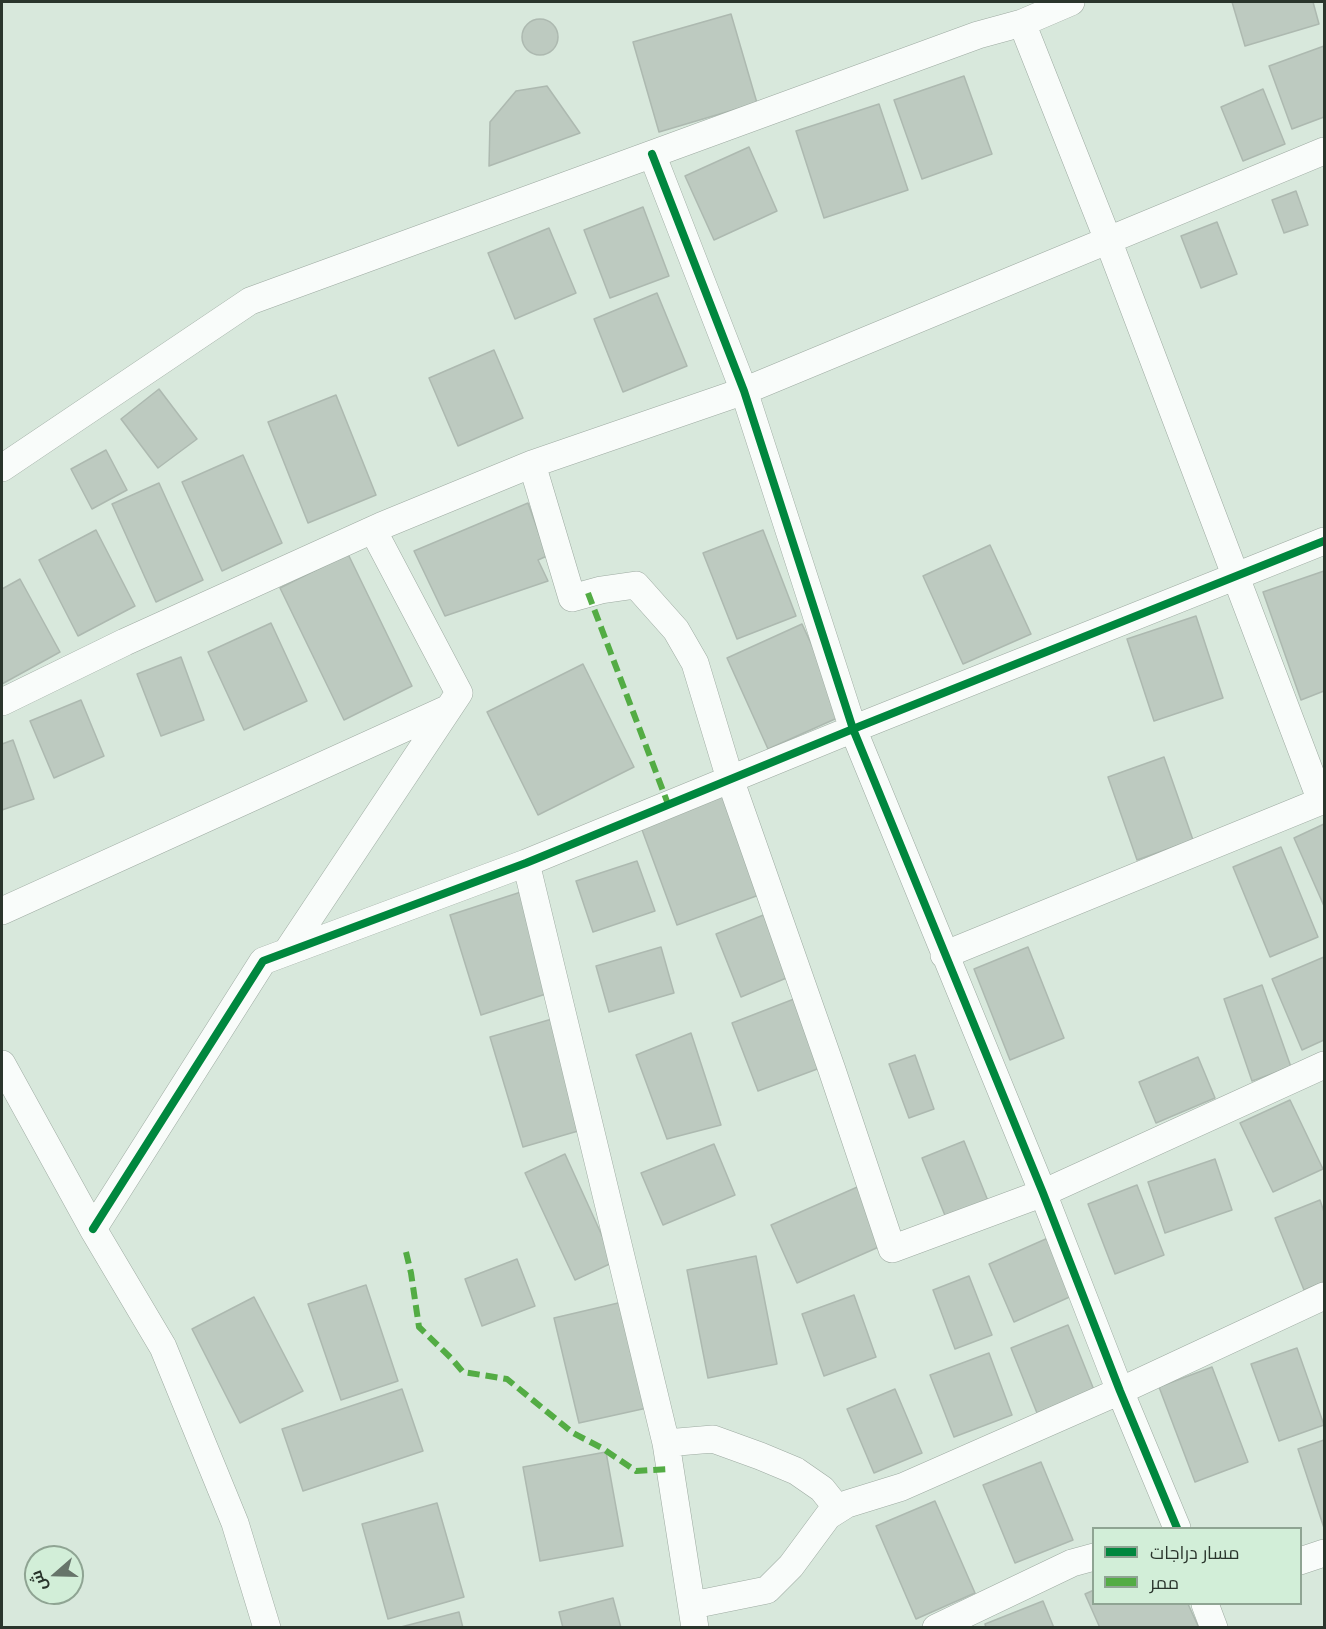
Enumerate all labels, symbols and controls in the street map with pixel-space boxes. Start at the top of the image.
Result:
legend [1092,1527,1302,1605]
text: مسار دراجات [1150,1542,1239,1563]
north arrow [24,1545,84,1605]
text: ش [26,1568,51,1594]
text: ممر [1150,1572,1179,1593]

